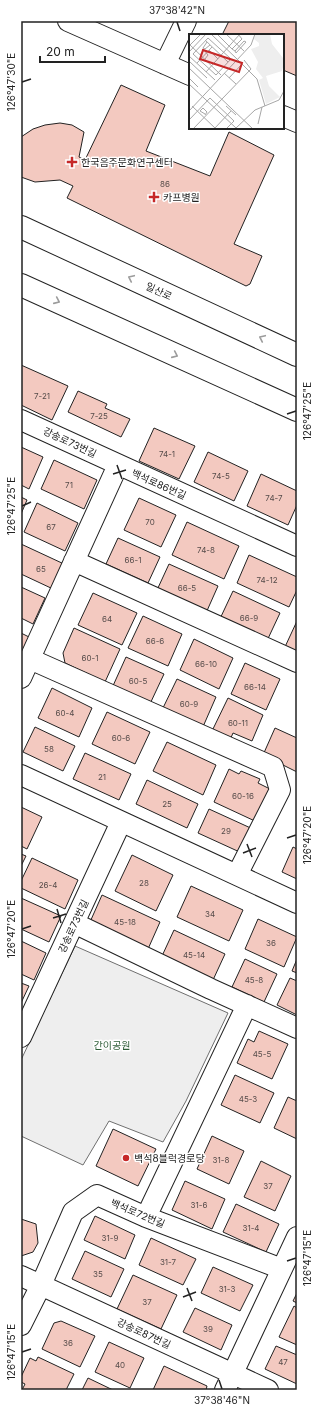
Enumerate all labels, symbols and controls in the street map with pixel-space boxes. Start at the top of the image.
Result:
text: 37°38'42"N [149,4,205,16]
inset map [189,34,284,129]
scale bar [40,38,105,64]
text: 20 m [46,44,75,59]
text: 126°47'30"E [5,53,17,111]
marker: 한국음주문화연구센터 [66,156,78,168]
place label: 한국음주문화연구센터 [81,156,173,168]
house number: 86 [160,179,170,189]
marker: 카프병원 [148,191,160,203]
place label: 카프병원 [163,191,200,203]
one-way arrow [127,275,135,283]
street label: 일산로 [144,280,174,302]
one-way arrow [52,296,60,304]
one-way arrow [258,335,266,343]
one-way arrow [170,350,178,358]
text: 126°47'25"E [301,382,313,440]
house number: 7-21 [34,391,50,401]
house number: 7-25 [90,411,108,421]
street label: 강송로73번길 [41,424,99,460]
house number: 74-1 [159,449,175,459]
street label: 백석로86번길 [130,467,188,501]
house number: 74-5 [212,471,230,481]
text: 126°47'25"E [5,477,17,535]
house number: 71 [65,480,73,490]
house number: 74-7 [265,493,283,503]
house number: 70 [145,517,155,527]
house number: 67 [46,522,56,532]
house number: 74-8 [197,545,215,555]
house number: 66-1 [125,555,141,565]
house number: 65 [36,564,46,574]
house number: 74-12 [256,575,278,585]
house number: 66-5 [178,583,196,593]
house number: 66-9 [240,613,258,623]
house number: 64 [102,614,112,624]
house number: 66-6 [146,636,164,646]
house number: 60-1 [82,653,98,663]
house number: 66-10 [195,659,217,669]
house number: 60-5 [129,676,147,686]
house number: 66-14 [244,682,266,692]
house number: 60-9 [180,699,198,709]
house number: 60-4 [56,708,74,718]
house number: 60-11 [228,718,248,728]
house number: 60-6 [112,733,130,743]
house number: 58 [44,744,54,754]
house number: 21 [98,772,106,782]
house number: 60-16 [232,791,254,801]
house number: 25 [162,799,172,809]
text: 126°47'20"E [301,806,313,864]
house number: 29 [221,826,231,836]
house number: 28 [139,878,149,888]
house number: 26-4 [39,880,57,890]
street label: 강송로73번길 [55,897,91,955]
text: 126°47'20"E [5,900,17,958]
house number: 34 [205,909,215,919]
house number: 45-18 [114,917,136,927]
house number: 36 [266,938,276,948]
house number: 45-14 [183,950,205,960]
house number: 45-8 [245,975,263,985]
park label: 간이공원 [94,1039,130,1051]
house number: 45-5 [253,1049,271,1059]
house number: 45-3 [239,1094,257,1104]
place label: 백석8블럭경로당 [134,1152,205,1164]
marker: 백석8블럭경로당 [121,1153,131,1163]
house number: 31-8 [213,1155,229,1165]
house number: 37 [263,1181,273,1191]
street label: 백석로72번길 [109,1196,167,1230]
house number: 31-6 [191,1200,207,1210]
house number: 31-4 [242,1223,260,1233]
text: 126°47'15"E [301,1230,313,1286]
house number: 31-9 [102,1233,118,1243]
house number: 31-7 [160,1257,177,1267]
house number: 35 [93,1269,103,1279]
house number: 31-3 [219,1284,235,1294]
house number: 37 [142,1297,152,1307]
street label: 강송로87번길 [115,1315,173,1351]
text: 126°47'15"E [5,1324,17,1380]
house number: 39 [203,1324,213,1334]
house number: 36 [63,1338,73,1348]
house number: 47 [278,1357,288,1367]
house number: 40 [115,1360,125,1370]
text: 37°38'46"N [194,1394,250,1406]

